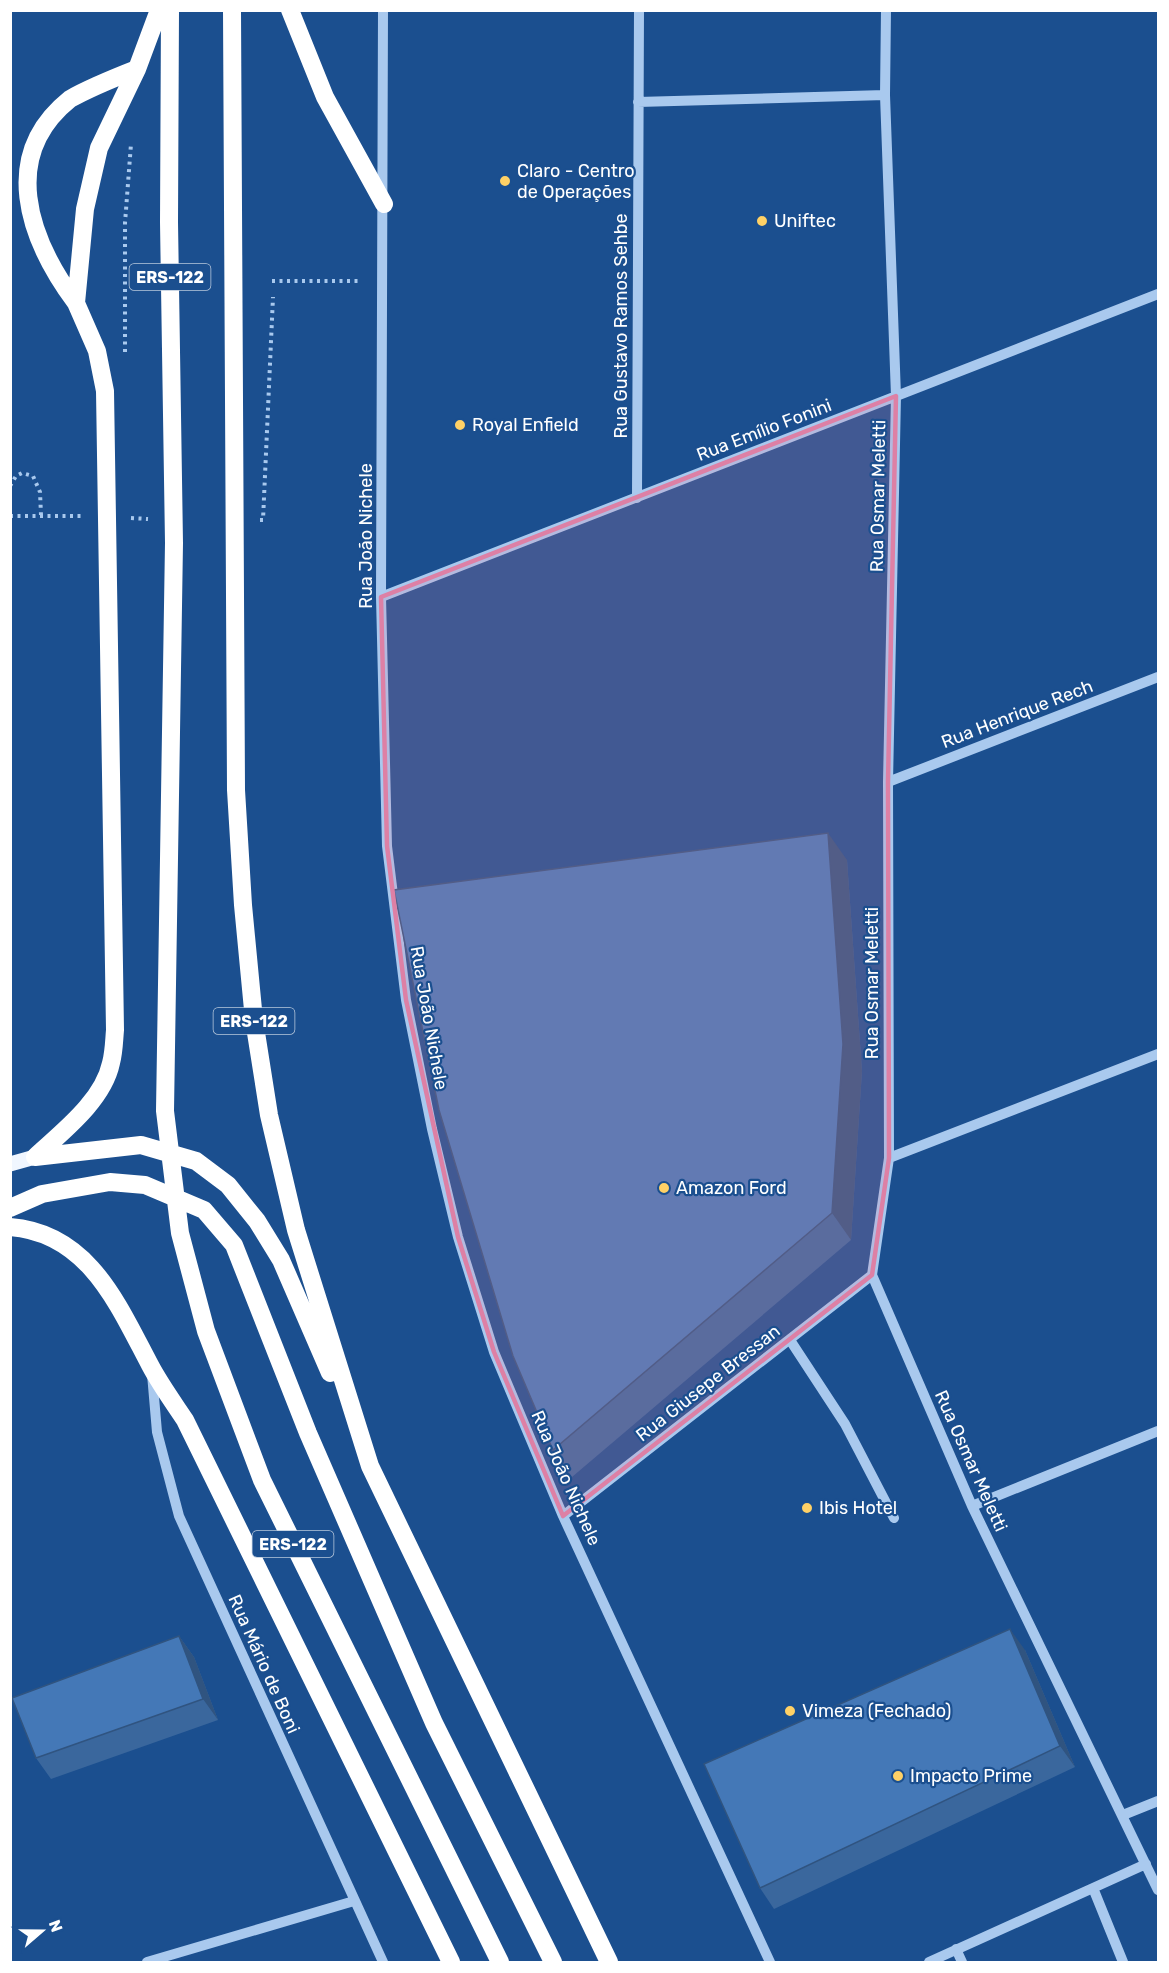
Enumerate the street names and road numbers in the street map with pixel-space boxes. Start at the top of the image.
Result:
street label: Rua Gustavo Ramos Sehbe [610,213,632,439]
road number: ERS-122 [130,264,210,290]
street label: Rua Emílio Fonini [693,394,835,466]
street label: Rua Osmar Meletti [866,420,890,572]
street label: Rua João Nichele [355,463,377,609]
street label: Rua Henrique Rech [938,675,1096,753]
street label: Rua Osmar Meletti [861,907,883,1059]
street label: Rua João Nichele [406,944,452,1092]
road number: ERS-122 [214,1008,294,1034]
street label: Rua Giusepe Bressan [632,1320,784,1446]
street label: Rua Osmar Meletti [930,1387,1012,1535]
street label: Rua João Nichele [526,1407,606,1549]
road number: ERS-122 [252,1531,334,1557]
street label: Rua Mário de Boni [223,1591,305,1737]

